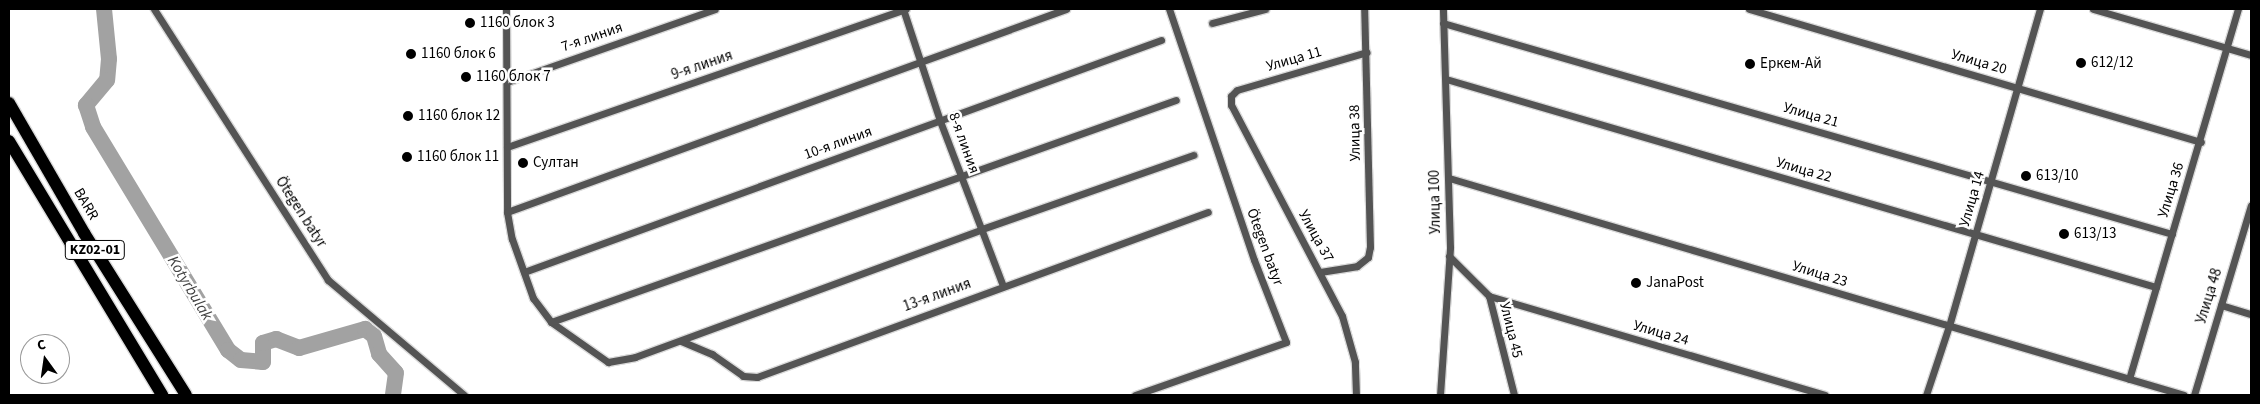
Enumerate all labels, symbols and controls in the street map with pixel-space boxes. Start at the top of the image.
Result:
place label: 1160 блок 3 [480,14,555,32]
marker: 1160 блок 3 [464,17,476,29]
street label: 7-я линия [559,18,625,56]
street label: Улица 11 [1264,43,1324,75]
place label: 1160 блок 6 [421,45,496,63]
street label: 9-я линия [669,46,735,84]
street label: Улица 20 [1949,46,2009,78]
marker: 1160 блок 6 [405,48,417,60]
place label: 612/12 [2091,54,2134,72]
place label: Еркем-Ай [1760,55,1822,73]
marker: 612/12 [2075,57,2087,69]
marker: Еркем-Ай [1744,58,1756,70]
place label: 1160 блок 7 [476,68,551,86]
marker: 1160 блок 7 [460,71,472,83]
street label: Улица 21 [1781,99,1841,131]
street label: Улица 38 [1346,104,1364,162]
place label: 1160 блок 12 [418,107,500,125]
marker: 1160 блок 12 [402,110,414,122]
street label: 8-я линия [945,110,983,176]
street label: 10-я линия [801,122,875,164]
place label: 1160 блок 11 [417,148,499,166]
marker: 1160 блок 11 [401,151,413,163]
place label: Султан [533,154,579,172]
street label: Улица 22 [1774,154,1834,186]
marker: Султан [517,157,529,169]
street label: Улица 36 [2154,160,2188,220]
place label: 613/10 [2036,167,2079,185]
street label: Улица 14 [1956,169,1988,229]
street label: Улица 100 [1425,170,1445,234]
marker: 613/10 [2020,170,2032,182]
street label: Ötegen batyr [271,173,331,251]
street label: BARR [70,185,102,223]
street label: Ötegen batyr [1243,206,1287,288]
street label: Улица 37 [1294,207,1338,265]
place label: 613/13 [2074,225,2117,243]
marker: 613/13 [2058,228,2070,240]
road number: KZ02-01 [64,238,126,262]
water label: Kotyrbulak [163,252,217,324]
street label: Улица 23 [1790,257,1850,291]
street label: Улица 48 [2192,266,2226,326]
street label: 13-я линия [900,274,974,316]
place label: JanaPost [1646,274,1704,292]
marker: JanaPost [1630,277,1642,289]
street label: Улица 45 [1495,300,1527,360]
street label: Улица 24 [1631,317,1691,349]
north arrow [20,334,70,384]
text: С [35,335,48,356]

